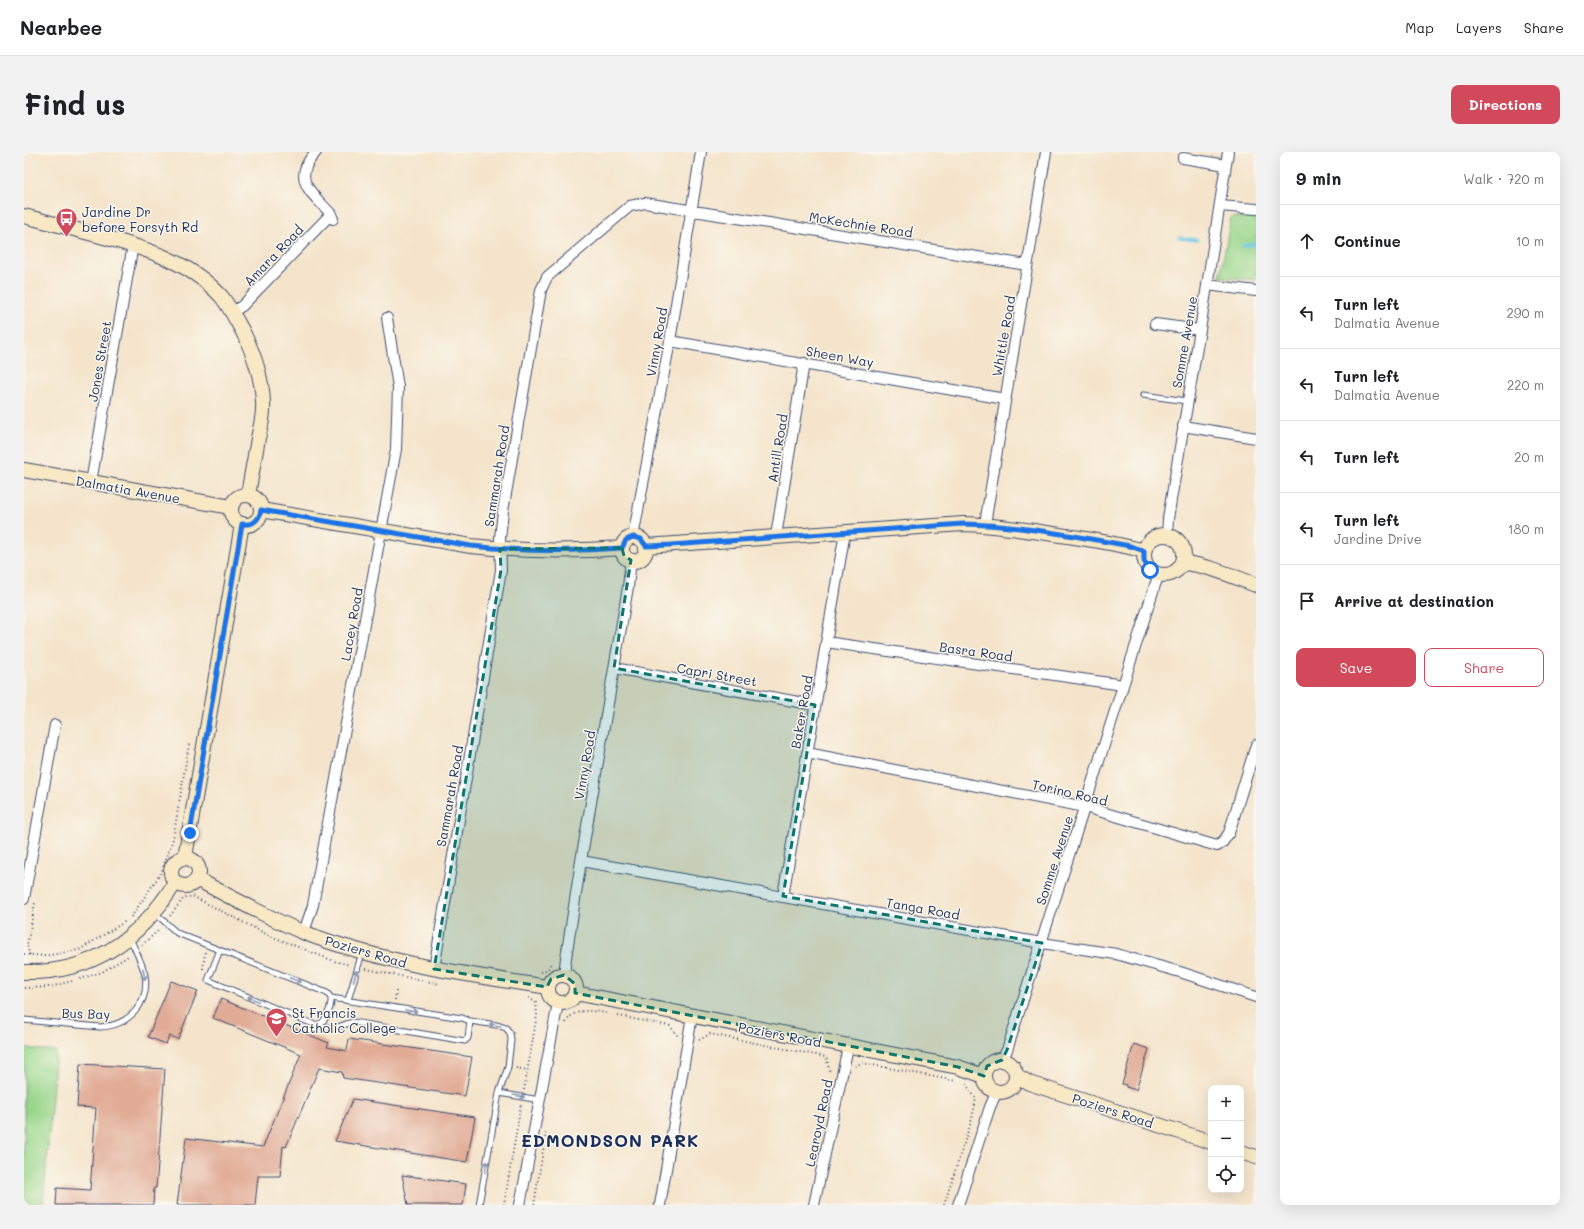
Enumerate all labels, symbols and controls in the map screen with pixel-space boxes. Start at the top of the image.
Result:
text: Nearbee [20,15,102,40]
text: Map [1405,18,1434,37]
text: Layers [1456,18,1502,37]
text: Share [1524,18,1564,37]
button: Directions [1451,85,1560,124]
text: Find us [24,86,125,122]
text: 9 min [1296,167,1341,189]
text: Walk · 720 m [1463,170,1544,187]
place label: Jardine Dr before Forsyth Rd [82,203,198,235]
bus stop icon: Jardine Dr before Forsyth Rd [53,205,79,238]
street label: McKechnie Road [808,207,914,241]
street label: Amara Road [240,221,306,289]
icon: ahead [1296,230,1318,252]
text: Continue [1334,231,1401,251]
text: 10 m [1516,232,1544,249]
street label: Whittle Road [988,294,1018,378]
text: Turn left [1334,294,1399,314]
street label: Somme Avenue [1168,295,1200,389]
icon: left [1296,302,1318,324]
text: 290 m [1507,304,1544,321]
street label: Vinny Road [642,306,670,378]
text: Dalmatia Avenue [1334,314,1440,331]
street label: Jones Street [84,319,115,403]
street label: Sheen Way [805,342,875,370]
text: Turn left [1334,366,1399,386]
icon: left [1296,374,1318,396]
text: 220 m [1507,376,1544,393]
text: Dalmatia Avenue [1334,386,1440,403]
street label: Antill Road [763,413,791,483]
street label: Sammarah Road [480,424,512,528]
icon: left [1296,446,1318,468]
text: Turn left [1334,447,1399,467]
text: 20 m [1514,448,1544,465]
street label: Dalmatia Avenue [74,471,182,507]
text: Turn left [1334,510,1399,530]
icon: left [1296,518,1318,540]
text: 180 m [1508,520,1544,537]
text: Jardine Drive [1334,530,1422,547]
route start [1141,561,1159,579]
street label: Lacey Road [336,586,366,662]
icon: arrive [1296,590,1318,612]
text: Arrive at destination [1334,591,1494,611]
street label: Basra Road [938,637,1014,665]
button: Save [1296,648,1416,687]
button: Share [1424,648,1544,687]
street label: Capri Street [675,659,759,689]
street label: Baker Road [786,674,816,750]
street label: Vinny Road [570,729,598,801]
street label: Sammarah Road [432,744,466,848]
street label: Torino Road [1031,775,1109,809]
street label: Somme Avenue [1032,813,1076,907]
route end [181,824,199,842]
street label: Tanga Road [885,893,961,923]
street label: Poziers Road [323,931,409,971]
one-way arrow [140,967,148,980]
one-way arrow [352,969,359,982]
one-way arrow [289,977,301,985]
one-way arrow [247,994,259,1002]
street label: Bus Bay [61,1004,111,1022]
place label: St Francis Catholic College [292,1004,396,1036]
school or university icon: St Francis Catholic College [263,1006,289,1039]
one-way arrow [404,1007,417,1015]
street label: Poziers Road [737,1018,823,1050]
one-way arrow [488,1020,501,1028]
street label: Learoyd Road [800,1078,836,1168]
map controls [1208,1085,1244,1193]
button: + [1208,1085,1244,1121]
street label: Poziers Road [1070,1089,1156,1131]
one-way arrow [512,1092,525,1100]
button: − [1208,1121,1244,1157]
district label: EDMONDSON PARK [521,1129,699,1151]
button: locate [1208,1157,1244,1193]
one-way arrow [482,1160,490,1173]

